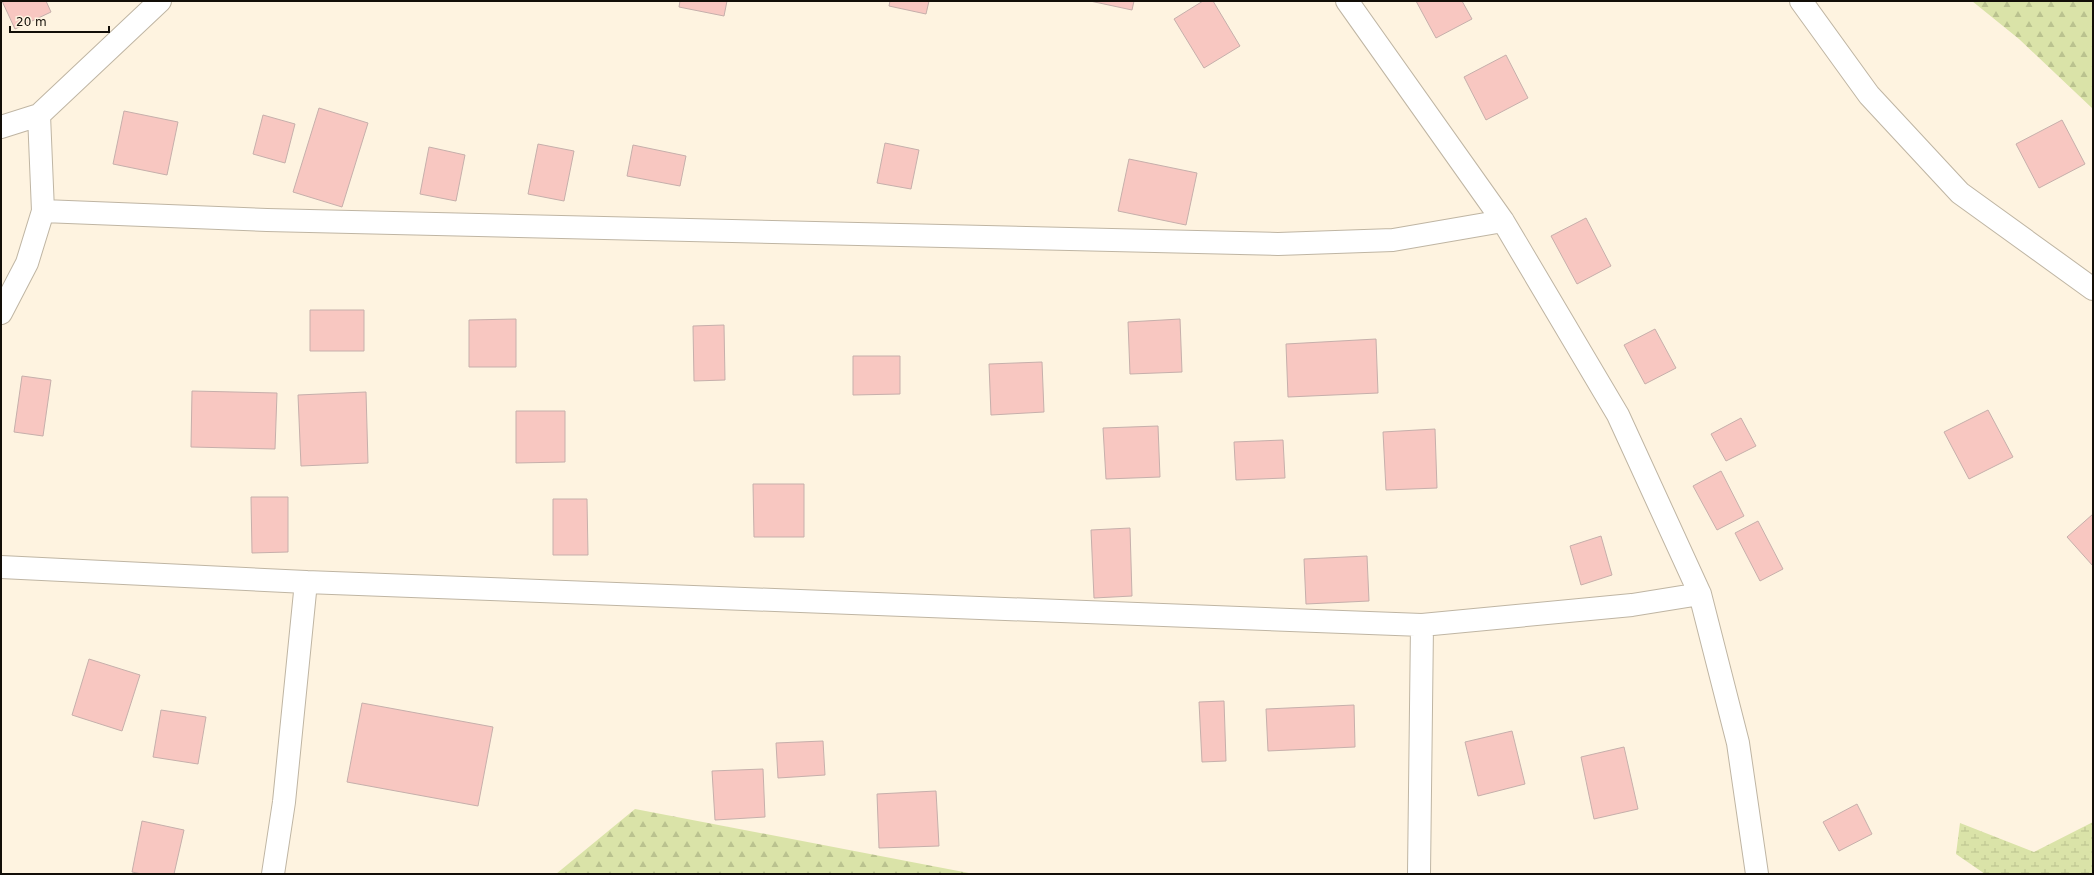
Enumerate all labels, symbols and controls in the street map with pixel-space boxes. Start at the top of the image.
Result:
scale bar [10,8,109,34]
text: 20 m [16,15,47,29]

